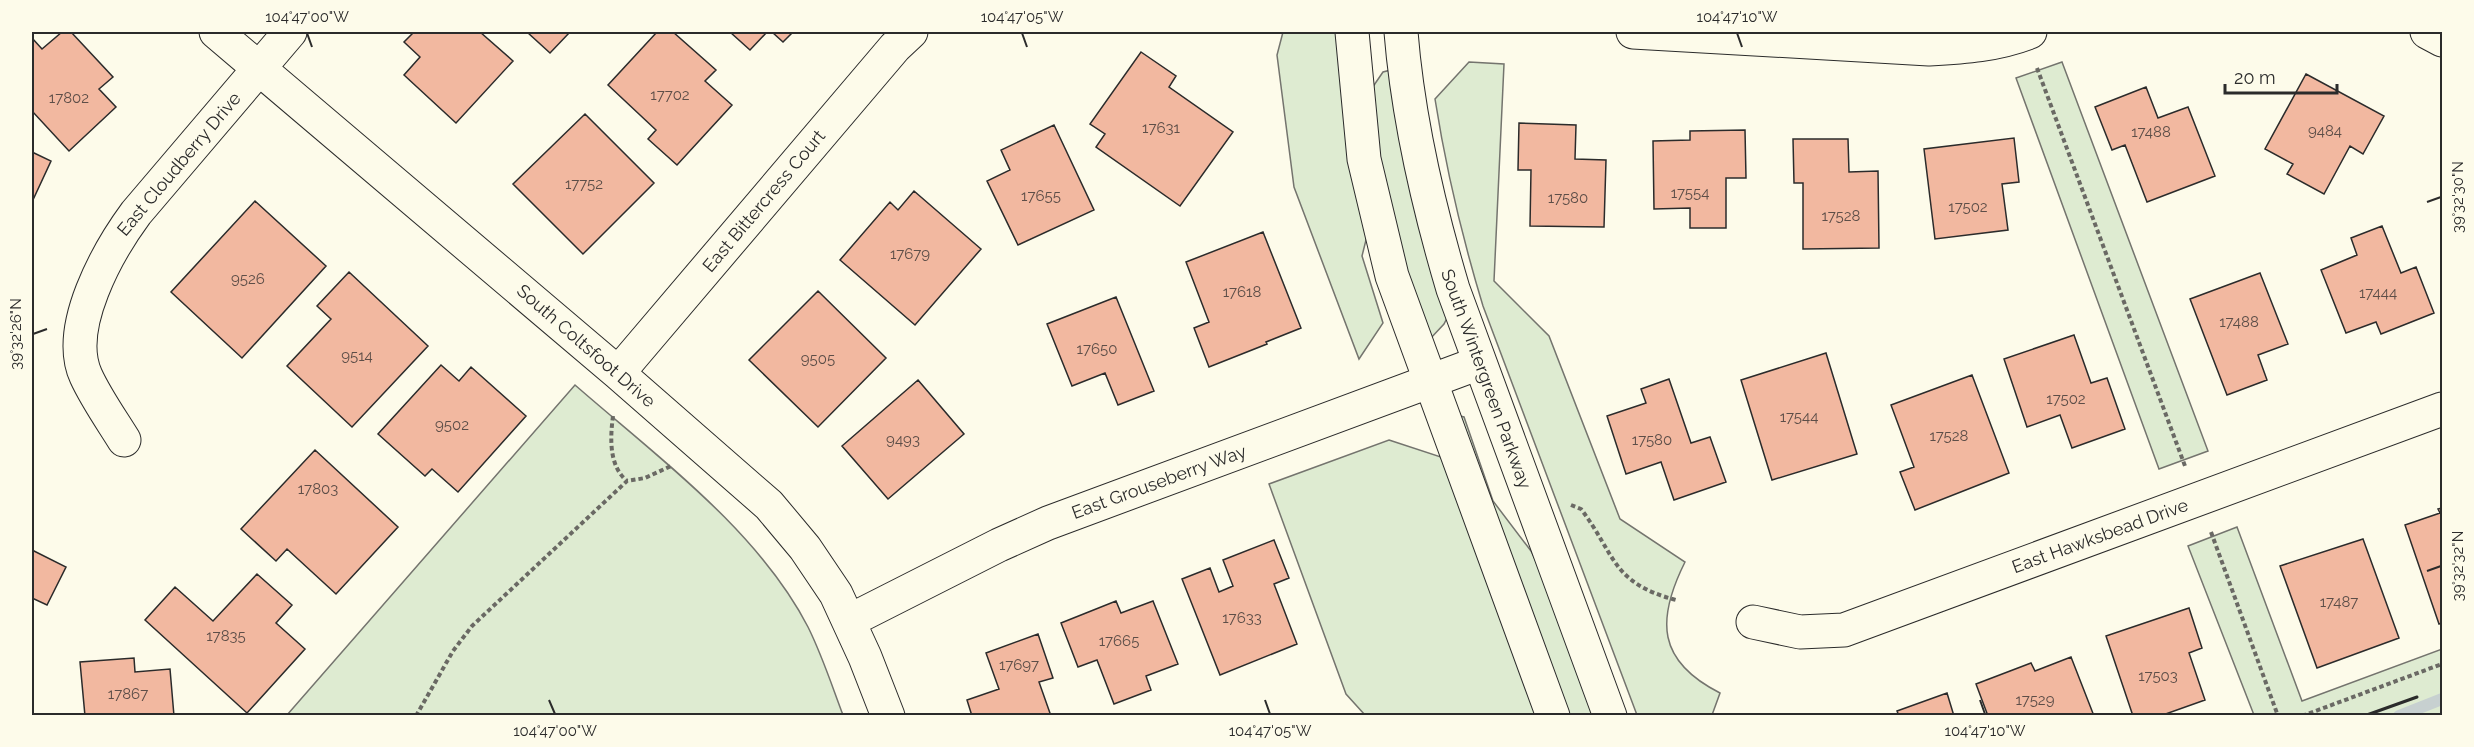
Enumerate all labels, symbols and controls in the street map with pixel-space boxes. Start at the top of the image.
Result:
text: 104°47'00"W [265,8,349,26]
text: 104°47'05"W [981,8,1064,26]
text: 104°47'10"W [1697,8,1778,26]
scale bar [2225,57,2338,95]
text: 20 m [2234,67,2276,88]
house number: 17702 [650,86,690,104]
street label: East Cloudberry Drive [112,87,245,240]
house number: 17802 [49,89,89,107]
house number: 17631 [1142,119,1180,137]
house number: 9484 [2308,122,2342,140]
house number: 17488 [2131,123,2171,141]
street label: East Bittercress Court [698,125,829,276]
text: 39°32'30"N [2449,161,2467,233]
house number: 17752 [565,175,603,193]
house number: 17554 [1671,184,1709,202]
house number: 17655 [1021,187,1061,205]
house number: 17580 [1548,189,1588,207]
house number: 17502 [1948,198,1988,216]
house number: 17528 [1821,207,1861,225]
house number: 17679 [890,245,930,263]
street label: South Wintergreen Parkway [1437,266,1536,492]
house number: 9526 [231,270,265,288]
street label: South Coltsfoot Drive [513,280,660,412]
house number: 17618 [1223,283,1261,301]
house number: 17444 [2359,284,2397,302]
text: 39°32'26"N [7,298,25,370]
house number: 17488 [2219,313,2259,331]
house number: 17650 [1077,340,1117,358]
house number: 9514 [341,347,373,365]
house number: 9505 [801,350,835,368]
house number: 17502 [2046,390,2086,408]
house number: 17544 [1780,408,1818,426]
house number: 9502 [435,416,469,434]
house number: 17528 [1929,427,1969,445]
house number: 9493 [886,431,920,449]
house number: 17580 [1632,431,1672,449]
street label: East Grouseberry Way [1069,440,1249,523]
house number: 17803 [298,480,338,498]
street label: East Hawksbead Drive [2009,494,2191,577]
text: 39°32'32"N [2449,531,2467,601]
house number: 17487 [2320,593,2358,611]
house number: 17633 [1222,609,1262,627]
house number: 17835 [206,627,246,645]
house number: 17665 [1099,632,1139,650]
house number: 17697 [999,656,1039,674]
house number: 17503 [2138,667,2178,685]
house number: 17867 [108,685,148,703]
house number: 17529 [2016,691,2055,709]
text: 104°47'00"W [513,722,597,740]
text: 104°47'05"W [1229,722,1312,740]
text: 104°47'10"W [1945,722,2026,740]

